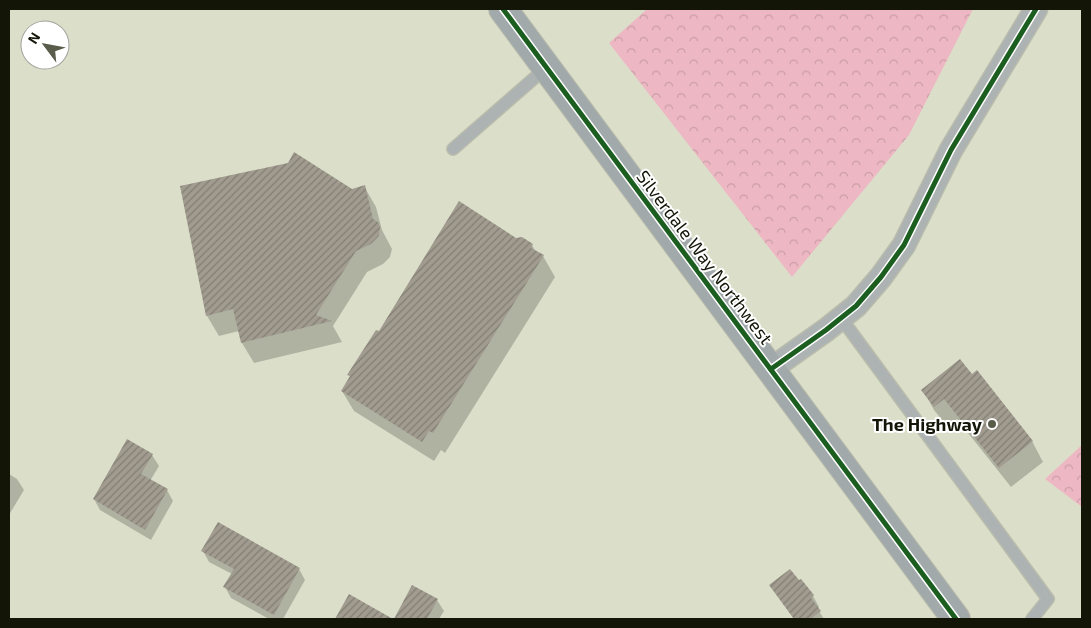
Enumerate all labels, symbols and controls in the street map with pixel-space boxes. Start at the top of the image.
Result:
north arrow [20,20,70,70]
text: N [24,29,43,47]
street label: Silverdale Way Northwest [632,166,778,349]
place label: The Highway [872,413,983,435]
marker: The Highway [986,418,998,430]

